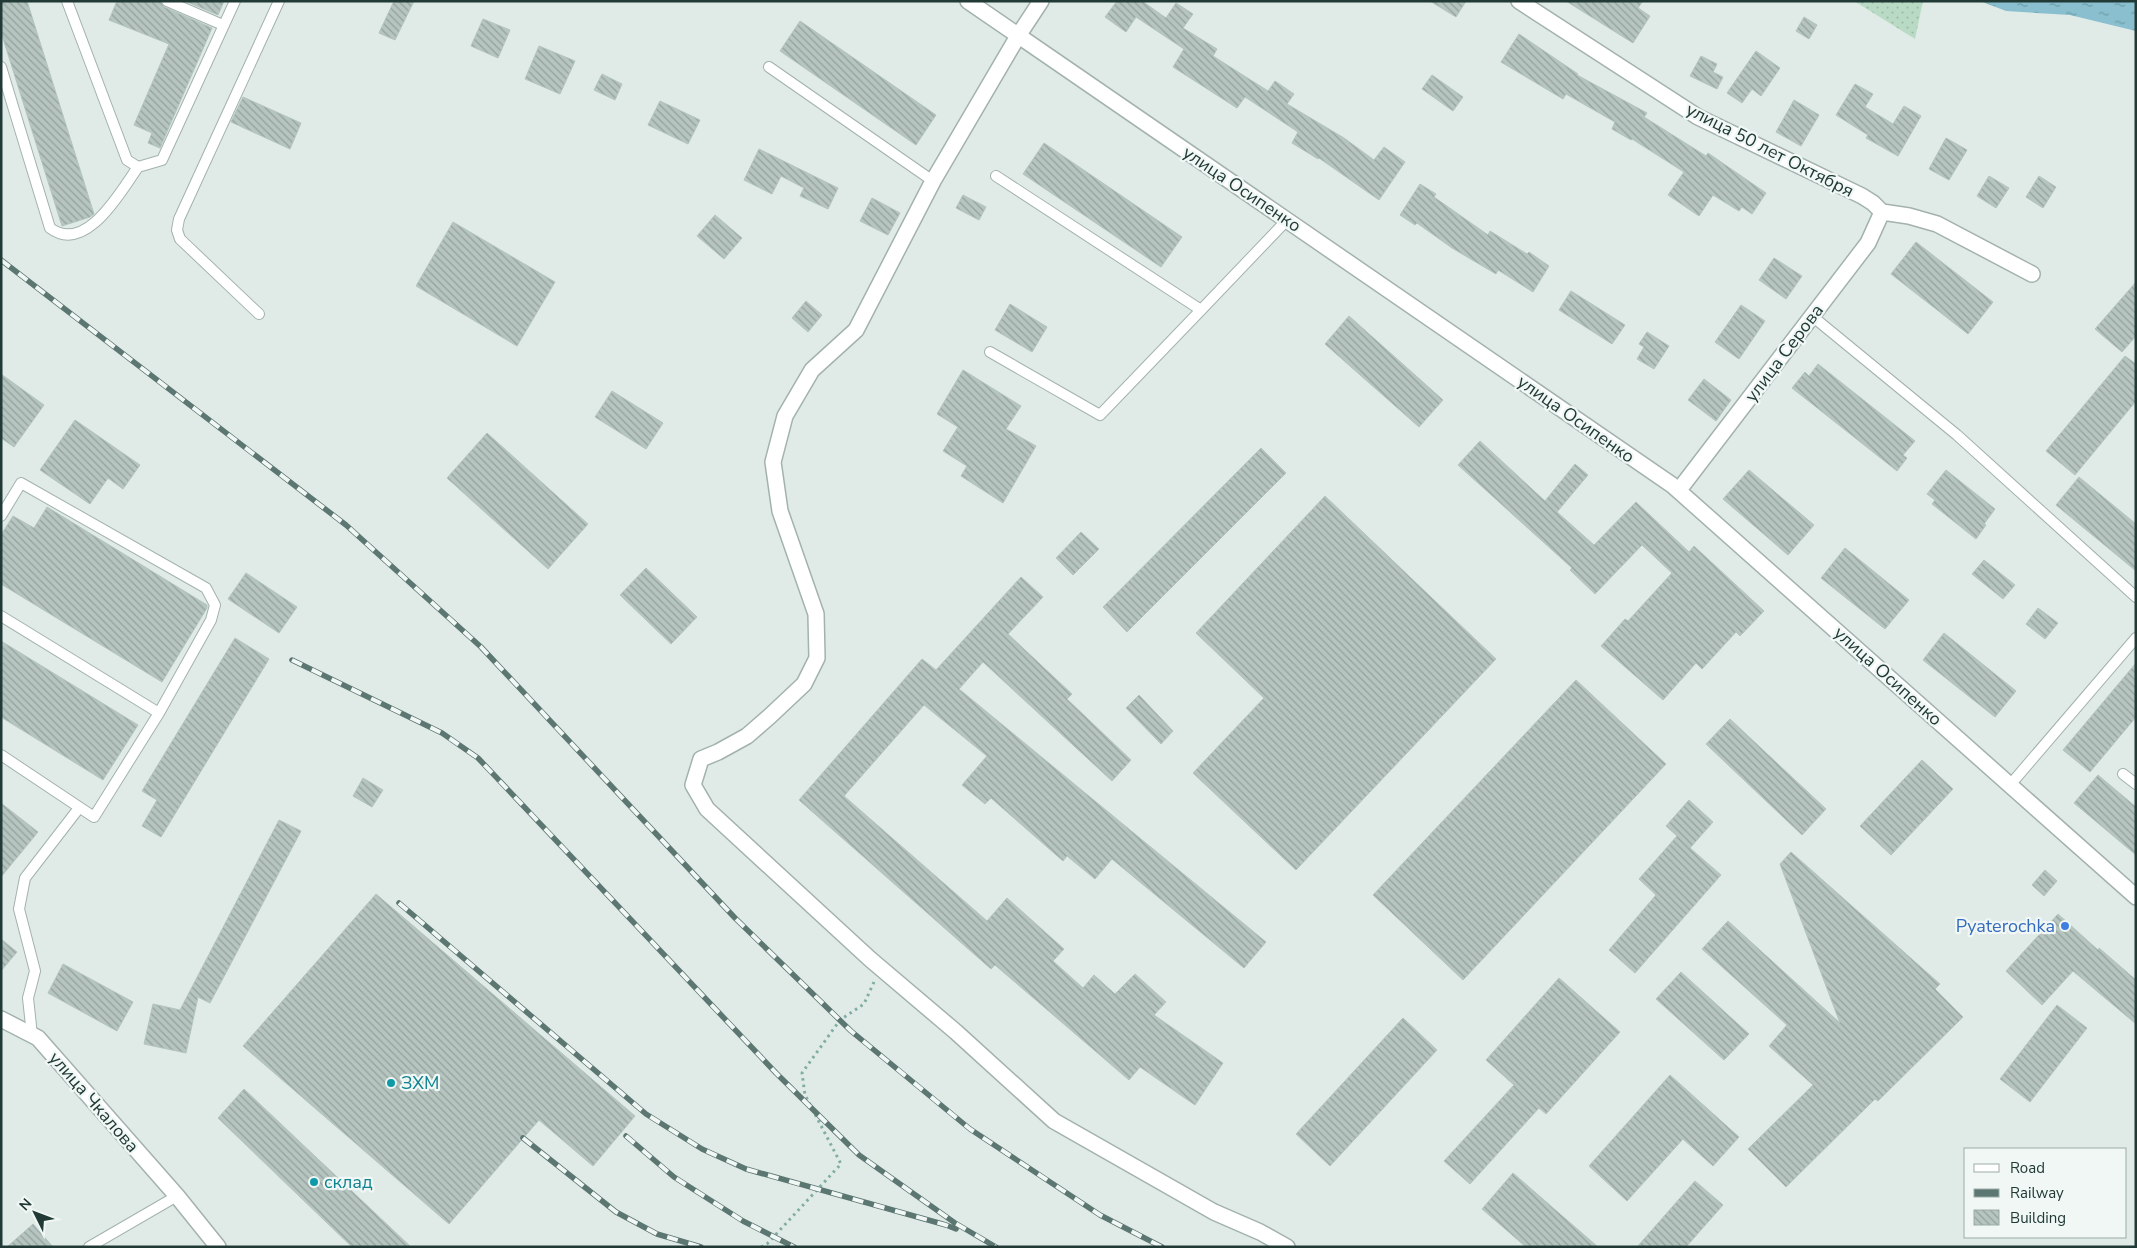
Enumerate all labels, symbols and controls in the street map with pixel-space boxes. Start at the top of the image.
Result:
street label: улица 50 лет Октября [1682,97,1858,203]
street label: улица Осипенко [1178,140,1306,238]
street label: улица Серова [1739,299,1829,407]
street label: улица Осипенко [1513,370,1639,468]
street label: улица Осипенко [1829,621,1947,731]
place label: Pyaterochka [1956,914,2055,938]
marker: Pyaterochka [2059,920,2071,932]
street label: улица Чкалова [44,1046,144,1158]
place label: ЗХМ [401,1071,439,1095]
marker: ЗХМ [385,1077,397,1089]
legend [1964,1148,2127,1238]
text: Road [2010,1158,2045,1178]
place label: склад [324,1170,373,1194]
marker: склад [308,1176,320,1188]
text: Railway [2010,1183,2064,1203]
north arrow [10,1188,60,1238]
text: N [15,1194,36,1215]
text: Building [2010,1208,2066,1228]

